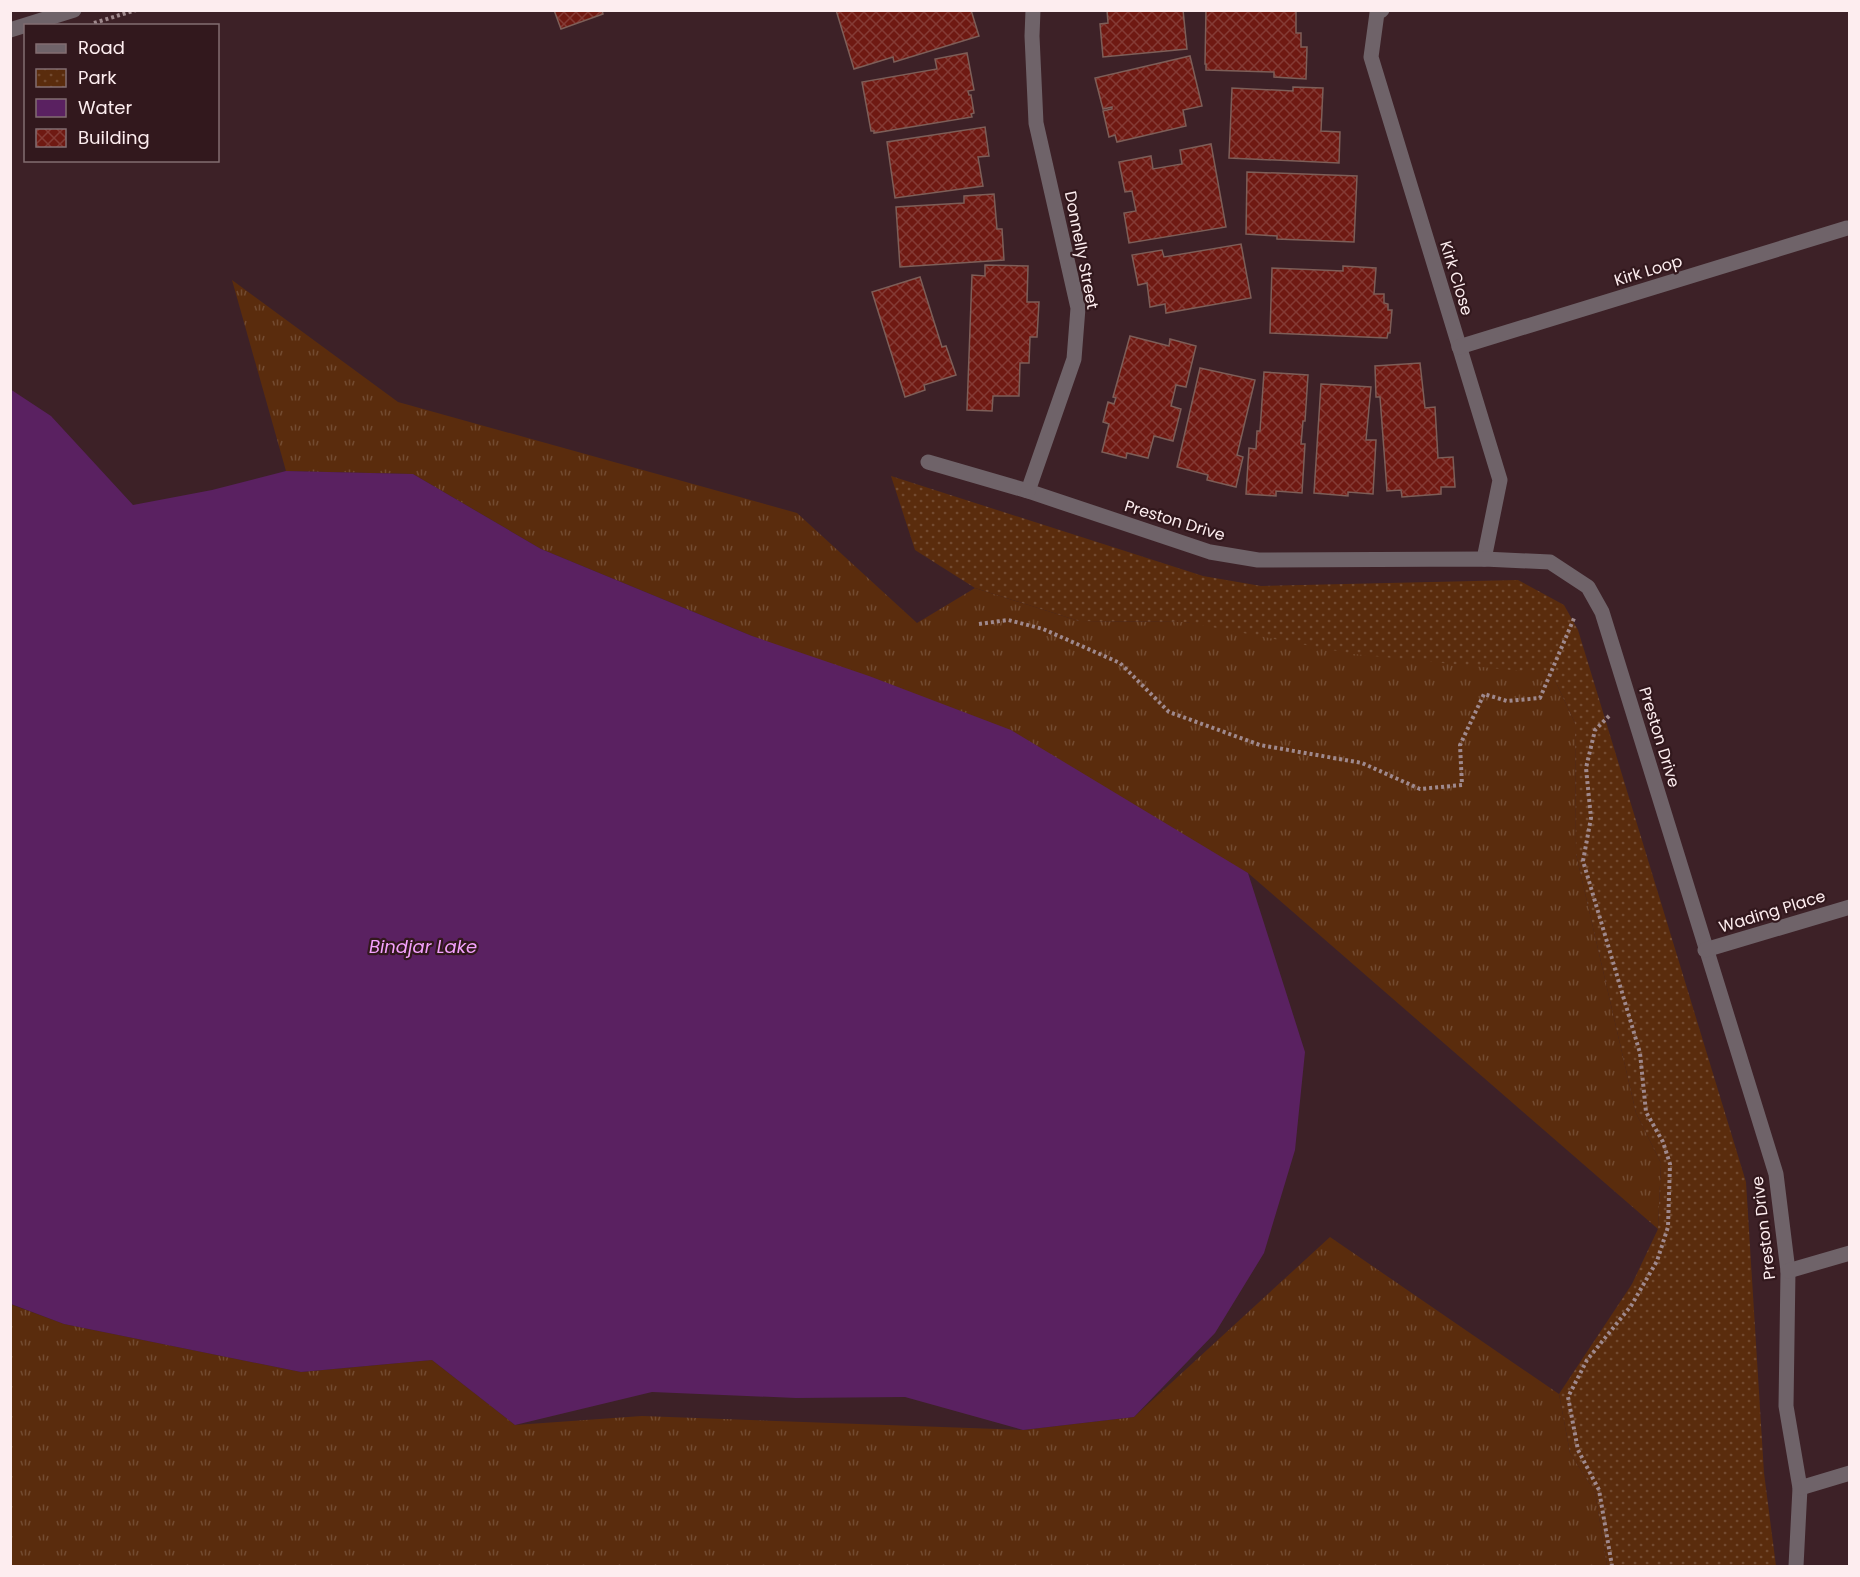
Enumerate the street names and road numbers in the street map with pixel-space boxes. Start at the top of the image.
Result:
street label: Donnelly Street [1059,189,1104,311]
street label: Kirk Close [1434,238,1479,318]
street label: Kirk Loop [1611,249,1685,292]
street label: Preston Drive [1122,494,1228,547]
street label: Preston Drive [1633,684,1686,790]
street label: Wading Place [1716,884,1828,939]
street label: Preston Drive [1746,1175,1781,1281]

